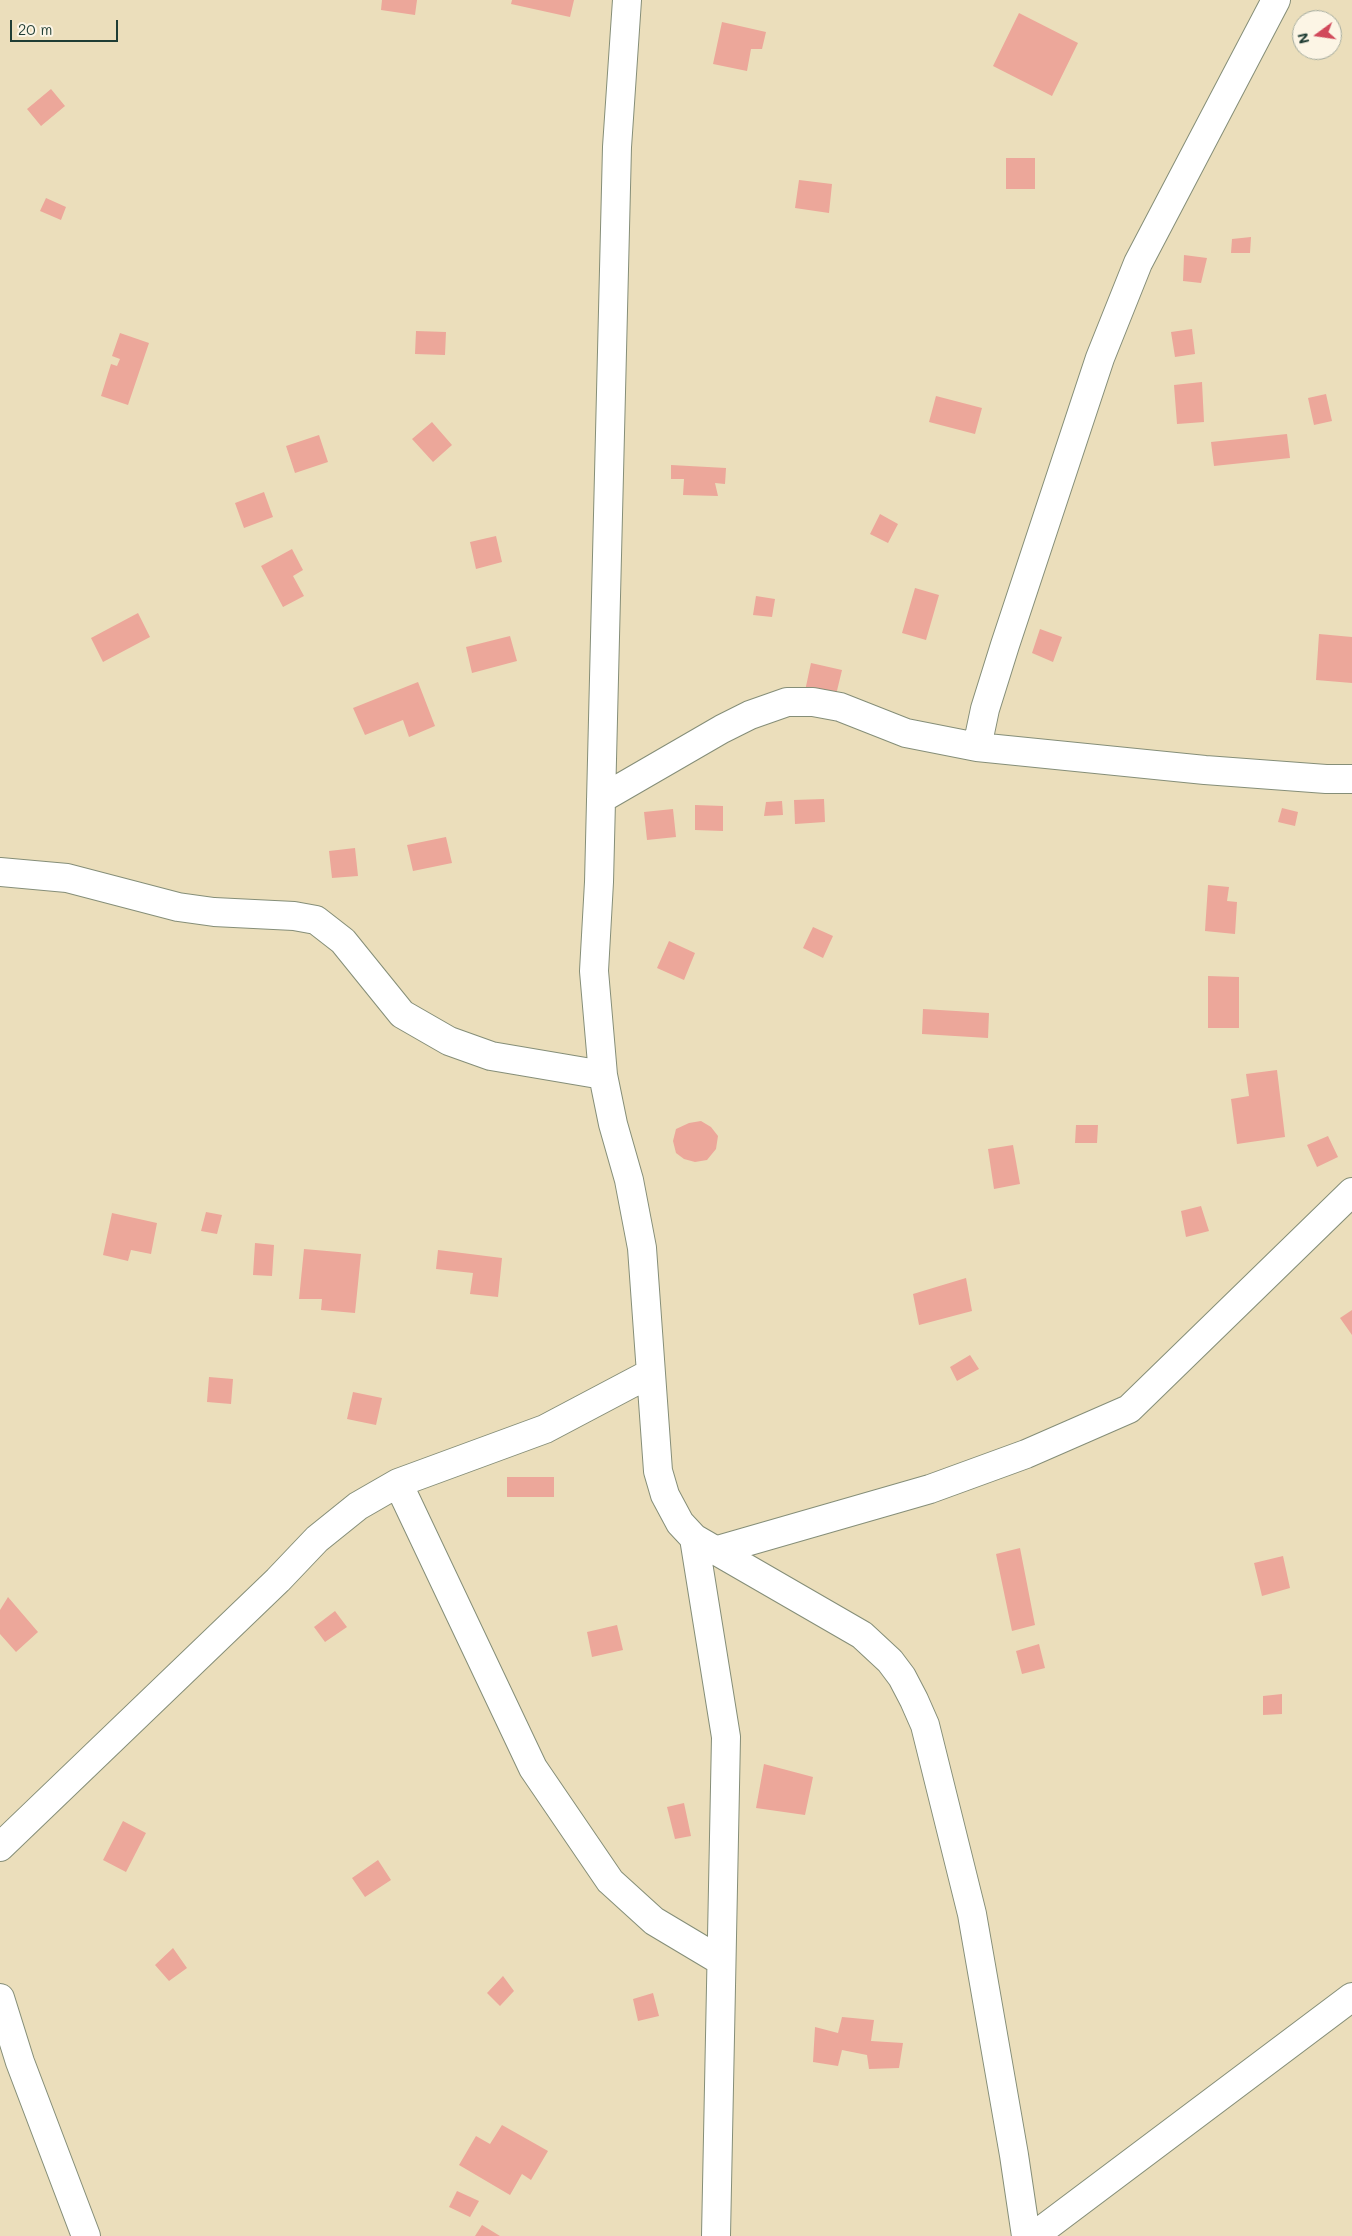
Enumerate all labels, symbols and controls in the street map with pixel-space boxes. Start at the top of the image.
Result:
scale bar [12,10,120,42]
north arrow [1292,10,1342,60]
text: 20 m [18,19,52,39]
text: N [1292,31,1313,46]

